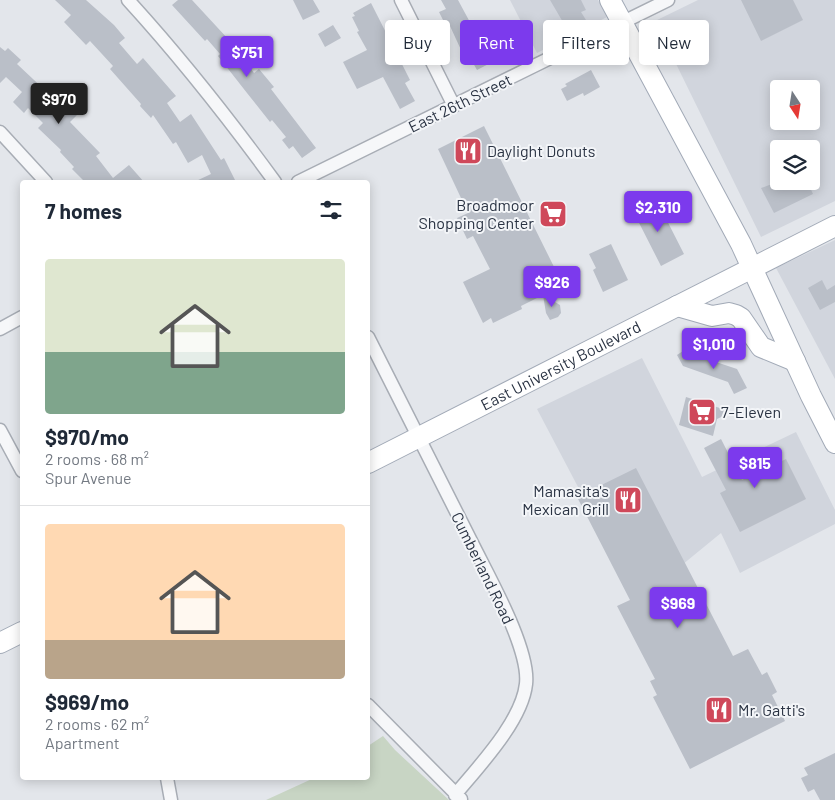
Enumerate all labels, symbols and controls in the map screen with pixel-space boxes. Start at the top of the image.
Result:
chip: Buy [385,20,450,65]
chip: Rent [460,20,533,65]
chip: Filters [543,20,629,65]
chip: New [639,20,709,65]
pin: $751 [217,36,277,78]
text: $751 [231,42,263,61]
street label: East 26th Street [405,69,515,136]
north arrow [770,80,820,130]
map controls [770,80,820,190]
pin: $970 [29,82,89,125]
text: $970 [42,89,76,108]
restaurant icon: Daylight Donuts [453,136,483,166]
button: layers [770,140,820,190]
place label: Daylight Donuts [487,141,596,160]
pin: $2,310 [617,190,699,233]
place label: Broadmoor Shopping Center [419,195,534,232]
icon: filters [317,196,345,224]
text: $2,310 [635,197,681,216]
text: 7 homes [45,198,122,223]
supermarket icon: Broadmoor Shopping Center [538,199,568,229]
pin: $926 [522,266,582,308]
text: $926 [534,272,570,291]
icon: home [150,291,240,381]
street label: East University Boulevard [477,316,644,414]
pin: $1,010 [673,328,755,370]
text: $1,010 [693,334,735,353]
supermarket icon: 7-Eleven [687,397,717,427]
place label: 7-Eleven [721,402,781,421]
text: $970/mo [45,424,129,449]
pin: $815 [725,446,785,489]
text: 2 rooms · 68 m² [45,449,149,468]
text: $815 [739,453,771,472]
text: Spur Avenue [45,468,132,487]
place label: Mamasita's Mexican Grill [522,481,609,518]
restaurant icon: Mamasita's Mexican Grill [613,485,643,515]
street label: Cumberland Road [448,509,519,627]
icon: home [150,557,240,647]
pin: $969 [648,586,708,629]
text: $969 [661,593,695,612]
text: $969/mo [45,689,129,714]
restaurant icon: Mr. Gatti's [704,695,734,725]
place label: Mr. Gatti's [738,700,805,719]
text: 2 rooms · 62 m² [45,714,149,733]
text: Apartment [45,733,120,752]

